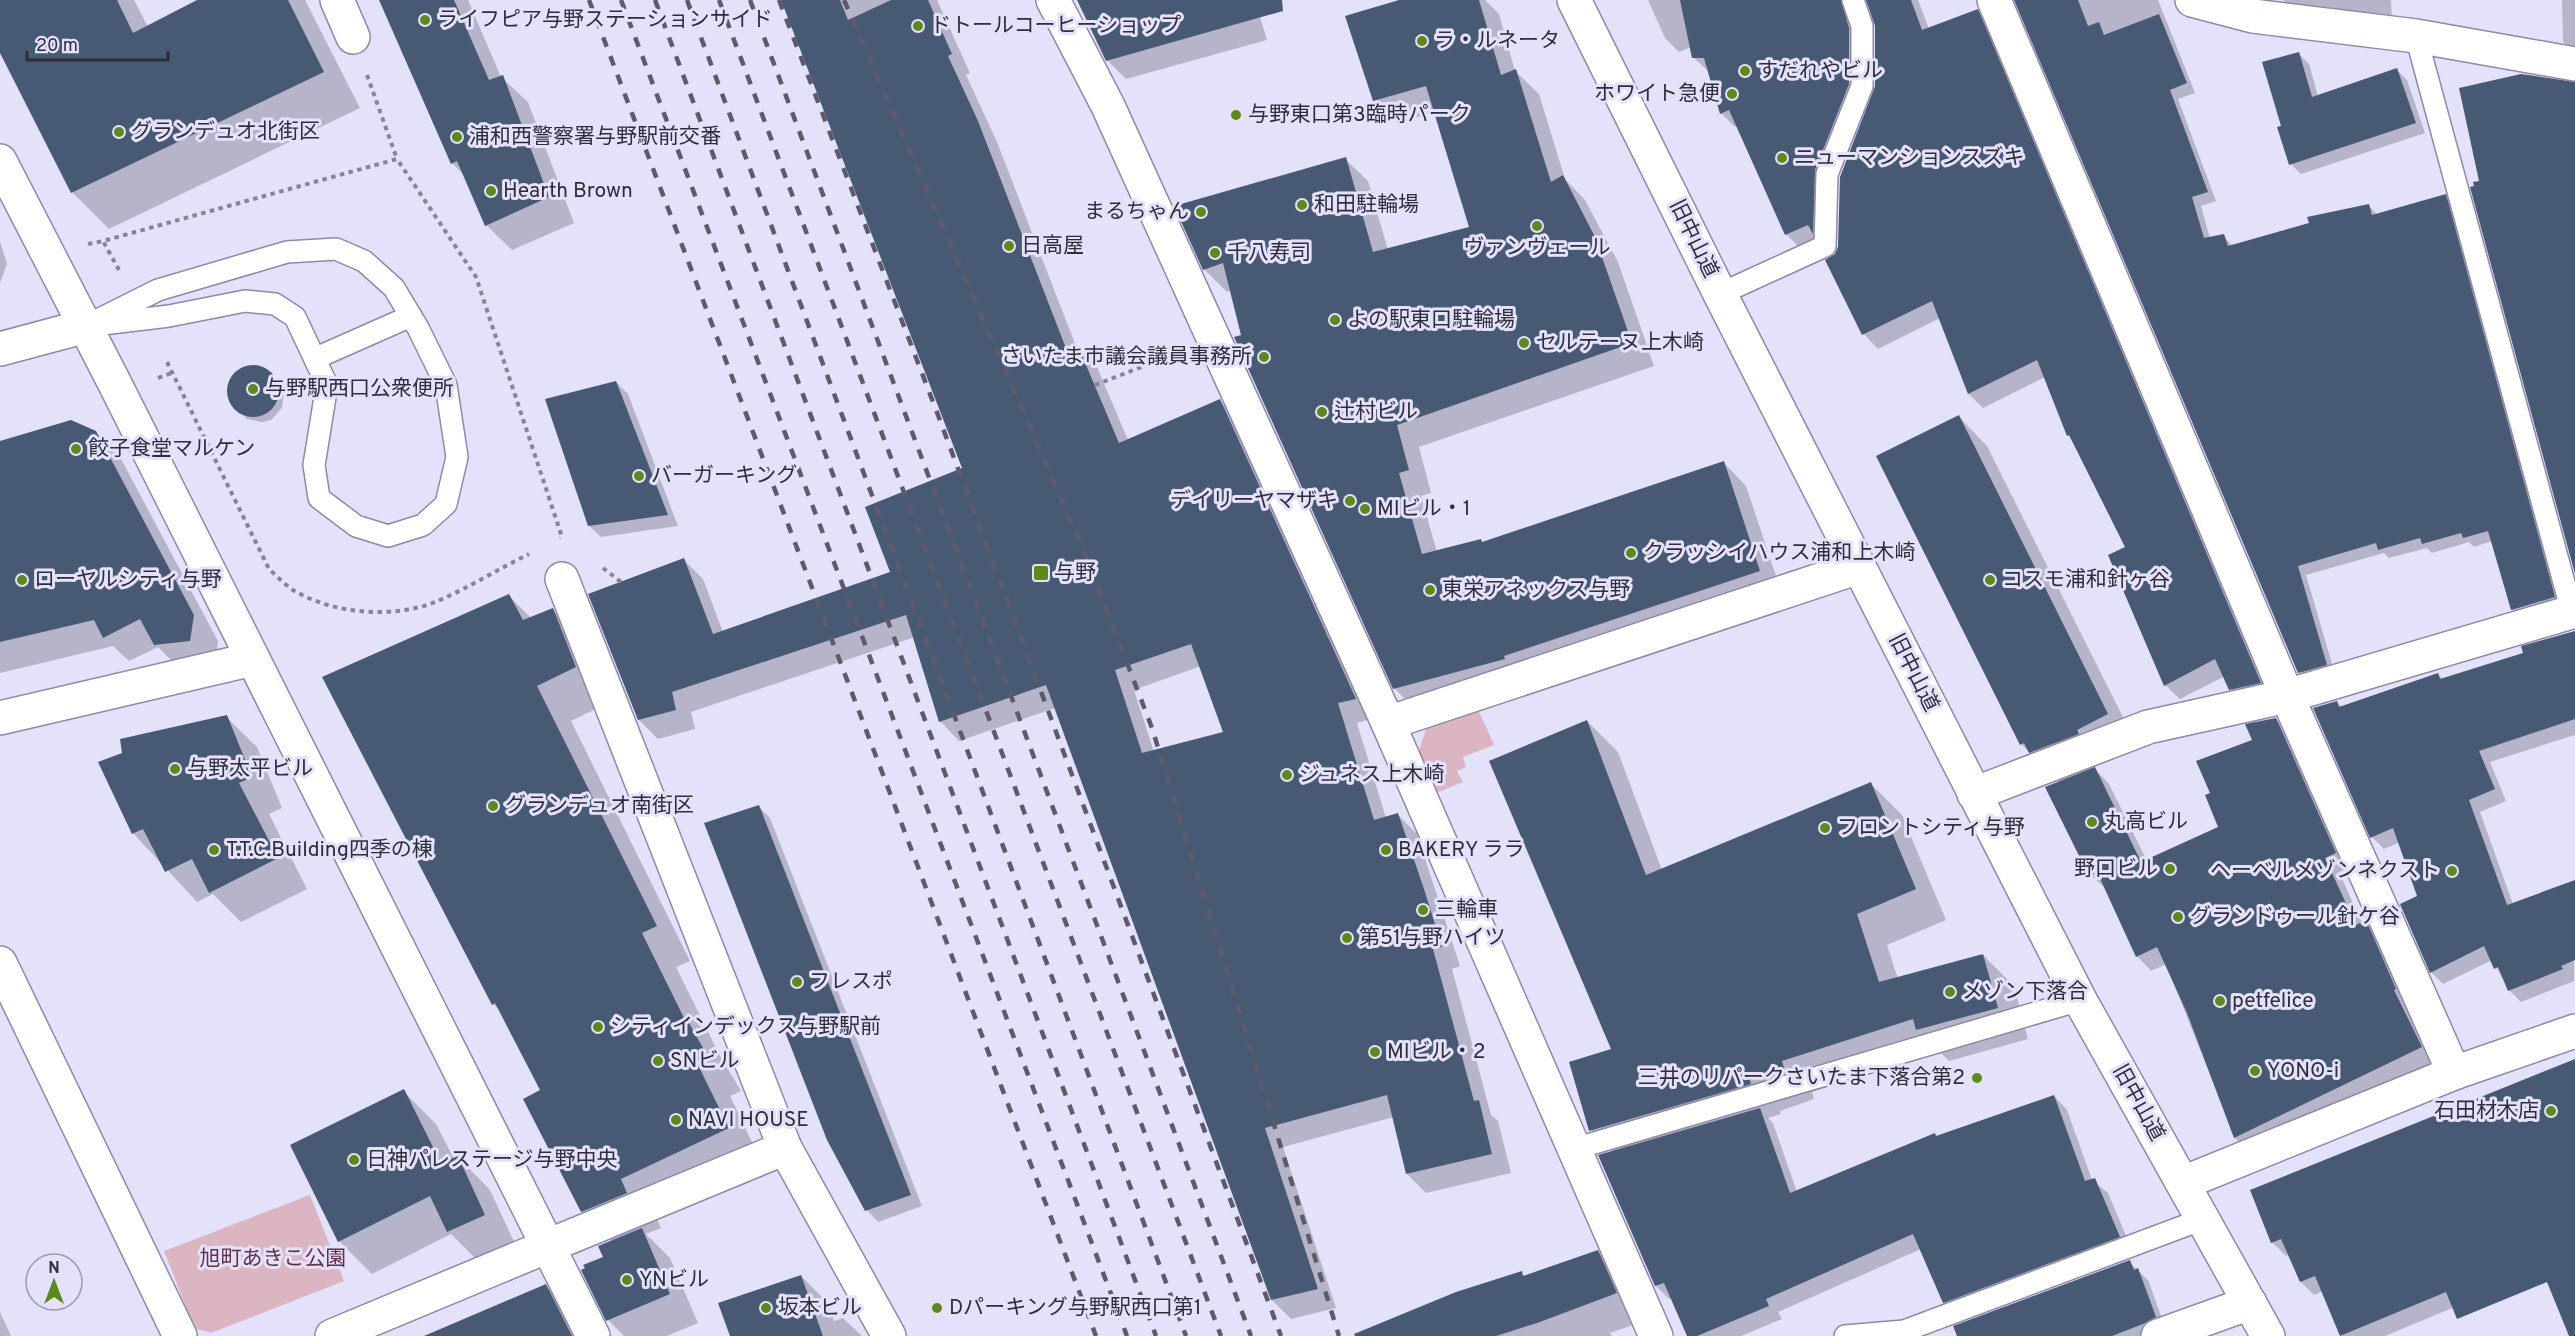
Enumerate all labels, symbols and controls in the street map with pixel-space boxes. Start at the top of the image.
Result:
place label: ライフピア与野ステーションサイド [437,7,773,34]
marker: ライフピア与野ステーションサイド [418,13,432,27]
place label: ドトールコーヒーショップ [930,13,1181,40]
marker: ドトールコーヒーショップ [911,19,925,33]
scale bar [27,24,168,62]
place label: ラ・ルネータ [1434,28,1560,55]
marker: ラ・ルネータ [1415,34,1429,48]
text: 20 m [36,35,78,58]
place label: すだれやビル [1757,58,1883,85]
marker: すだれやビル [1738,64,1752,78]
place label: ホワイト急便 [1594,81,1720,108]
marker: ホワイト急便 [1725,87,1739,101]
place label: 与野東口第3臨時パーク [1248,102,1471,129]
marker: 与野東口第3臨時パーク [1229,108,1243,122]
place label: グランデュオ北街区 [131,119,320,146]
place label: 浦和西警察署与野駅前交番 [469,124,721,151]
marker: グランデュオ北街区 [112,125,126,139]
marker: 浦和西警察署与野駅前交番 [450,130,464,144]
place label: ニューマンションスズキ [1794,145,2025,172]
marker: ニューマンションスズキ [1775,151,1789,165]
place label: Hearth Brown [503,178,633,205]
marker: Hearth Brown [484,184,498,198]
place label: 和田駐輪場 [1314,192,1419,219]
street label: 旧中山道 [1662,195,1724,283]
marker: 和田駐輪場 [1295,198,1309,212]
place label: まるちゃん [1084,199,1189,226]
marker: まるちゃん [1194,205,1208,219]
marker: ヴァンヴェール [1530,219,1544,233]
place label: 日高屋 [1021,233,1084,260]
place label: ヴァンヴェール [1464,235,1611,262]
marker: 日高屋 [1002,239,1016,253]
place label: 千八寿司 [1227,240,1311,267]
marker: 千八寿司 [1208,246,1222,260]
place label: よの駅東口駐輪場 [1347,307,1515,334]
marker: よの駅東口駐輪場 [1328,313,1342,327]
place label: セルテーヌ上木崎 [1536,330,1704,357]
marker: セルテーヌ上木崎 [1517,336,1531,350]
place label: さいたま市議会議員事務所 [1001,344,1252,371]
marker: さいたま市議会議員事務所 [1257,350,1271,364]
place label: 与野駅西口公衆便所 [265,376,454,403]
marker: 与野駅西口公衆便所 [246,382,260,396]
place label: 辻村ビル [1334,399,1418,426]
marker: 辻村ビル [1315,405,1329,419]
place label: 餃子食堂マルケン [88,436,255,463]
marker: 餃子食堂マルケン [69,442,83,456]
place label: バーガーキング [651,463,797,490]
marker: バーガーキング [632,469,646,483]
place label: デイリーヤマザキ [1170,488,1338,515]
marker: デイリーヤマザキ [1343,494,1357,508]
place label: MIビル・1 [1377,496,1471,523]
marker: MIビル・1 [1358,502,1372,516]
place label: クラッシイハウス浦和上木崎 [1643,540,1916,567]
marker: クラッシイハウス浦和上木崎 [1624,546,1638,560]
place label: 与野 [1054,560,1096,587]
marker: 与野 [1032,564,1050,582]
place label: ローヤルシティ与野 [34,567,222,594]
place label: コスモ浦和針ヶ谷 [2002,567,2170,594]
marker: ローヤルシティ与野 [15,573,29,587]
marker: コスモ浦和針ヶ谷 [1983,573,1997,587]
place label: 東栄アネックス与野 [1442,577,1630,604]
marker: 東栄アネックス与野 [1423,583,1437,597]
street label: 旧中山道 [1882,629,1944,717]
place label: 与野太平ビル [187,756,313,783]
marker: 与野太平ビル [168,762,182,776]
place label: ジュネス上木崎 [1299,762,1445,789]
marker: ジュネス上木崎 [1280,768,1294,782]
place label: グランデュオ南街区 [505,793,694,820]
marker: グランデュオ南街区 [486,799,500,813]
place label: 丸高ビル [2104,809,2188,836]
place label: フロントシティ与野 [1837,815,2025,842]
marker: 丸高ビル [2085,815,2099,829]
marker: フロントシティ与野 [1818,821,1832,835]
place label: T.T.C.Building四季の棟 [226,837,433,864]
place label: BAKERY ララ [1398,837,1524,864]
marker: T.T.C.Building四季の棟 [207,843,221,857]
marker: BAKERY ララ [1379,843,1393,857]
place label: 野口ビル [2074,856,2158,883]
place label: ヘーベルメゾンネクスト [2210,858,2440,885]
marker: 野口ビル [2163,862,2177,876]
marker: ヘーベルメゾンネクスト [2445,864,2459,878]
place label: 三輪車 [1435,897,1498,924]
marker: 三輪車 [1416,903,1430,917]
place label: グランドゥール針ケ谷 [2190,904,2400,931]
marker: グランドゥール針ケ谷 [2171,910,2185,924]
place label: 第51与野ハイツ [1359,925,1505,952]
marker: 第51与野ハイツ [1340,931,1354,945]
place label: フレスポ [809,969,893,996]
marker: フレスポ [790,975,804,989]
place label: メゾン下落合 [1962,979,2088,1006]
marker: メゾン下落合 [1943,985,1957,999]
place label: petfelice [2232,988,2314,1015]
marker: petfelice [2213,994,2227,1008]
place label: シティインデックス与野駅前 [610,1014,881,1041]
marker: シティインデックス与野駅前 [591,1020,605,1034]
place label: MIビル・2 [1387,1039,1486,1066]
marker: MIビル・2 [1368,1045,1382,1059]
place label: SNビル [670,1048,739,1075]
marker: SNビル [651,1054,665,1068]
place label: YONO-i [2267,1058,2339,1085]
street label: 旧中山道 [2106,1060,2170,1146]
marker: YONO-i [2248,1064,2262,1078]
place label: 三井のリパークさいたま下落合第2 [1638,1065,1965,1092]
marker: 三井のリパークさいたま下落合第2 [1970,1071,1984,1085]
place label: 石田材木店 [2434,1098,2539,1125]
marker: 石田材木店 [2544,1104,2558,1118]
place label: NAVI HOUSE [688,1107,809,1134]
marker: NAVI HOUSE [669,1113,683,1127]
place label: 日神パレステージ与野中央 [366,1147,618,1174]
marker: 日神パレステージ与野中央 [347,1153,361,1167]
park label: 旭町あきこ公園 [200,1246,347,1273]
north arrow [24,1252,84,1312]
text: N [48,1259,60,1279]
place label: YNビル [639,1267,709,1294]
marker: YNビル [620,1273,634,1287]
place label: 坂本ビル [778,1295,862,1322]
place label: Dパーキング与野駅西口第1 [949,1295,1202,1322]
marker: 坂本ビル [759,1301,773,1315]
marker: Dパーキング与野駅西口第1 [930,1301,944,1315]

